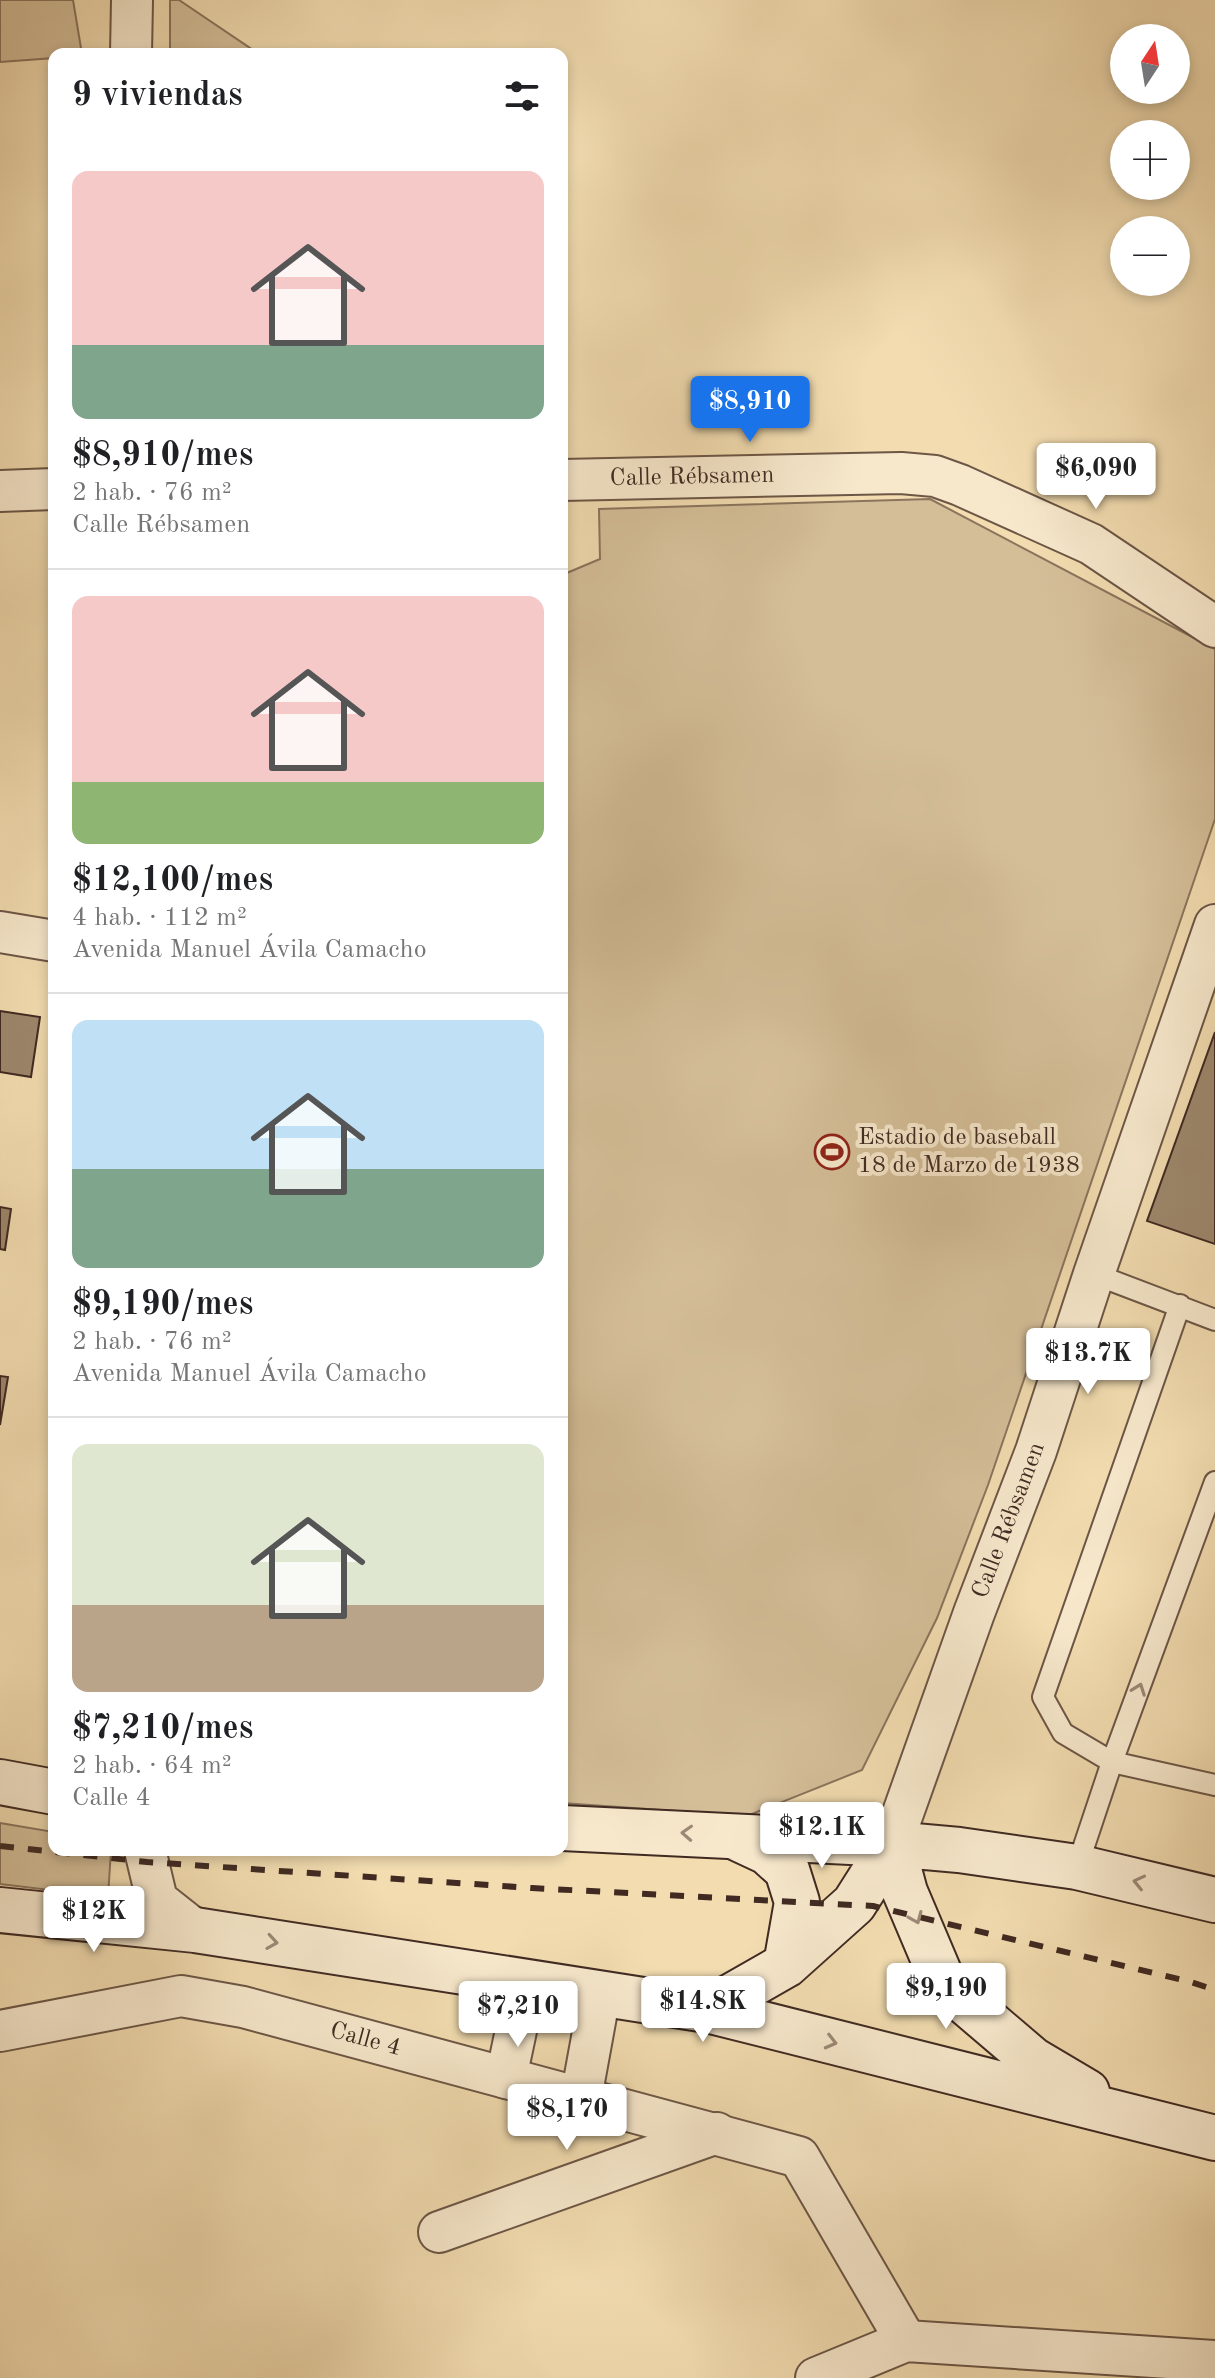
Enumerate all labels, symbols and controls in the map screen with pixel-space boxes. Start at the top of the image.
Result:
north arrow [1110,24,1190,104]
map controls [1110,24,1190,296]
icon: filters [500,74,544,118]
text: 9 viviendas [72,79,243,113]
button: + [1110,120,1190,200]
button: − [1110,216,1190,296]
icon: home [236,223,380,367]
pin: $8,910 [685,376,815,444]
text: $8,910 [709,389,791,415]
text: $8,910/mes [72,439,253,473]
pin: $6,090 [1031,443,1161,511]
text: $6,090 [1055,456,1137,482]
street label: Calle Rébsamen [609,464,775,491]
text: 2 hab. · 76 m² [72,480,232,506]
text: Calle Rébsamen [72,512,250,538]
icon: home [236,648,380,792]
text: $12,100/mes [72,864,273,898]
text: 4 hab. · 112 m² [72,905,247,931]
text: Avenida Manuel Ávila Camacho [72,937,427,963]
icon: home [236,1072,380,1216]
place label: Estadio de baseball 18 de Marzo de 1938 [858,1126,1080,1178]
sports icon: Estadio de baseball 18 de Marzo de 1938 [813,1133,851,1171]
text: $9,190/mes [72,1288,253,1322]
pin: $13.7K [1023,1328,1153,1396]
text: 2 hab. · 76 m² [72,1329,232,1355]
text: $13.7K [1044,1341,1132,1367]
text: Avenida Manuel Ávila Camacho [72,1361,427,1387]
street label: Calle Rébsamen [969,1440,1050,1602]
icon: home [236,1496,380,1640]
one-way arrow [1129,1683,1146,1697]
text: $7,210/mes [72,1712,253,1746]
text: 2 hab. · 64 m² [72,1753,232,1779]
text: Calle 4 [72,1785,151,1811]
pin: $12.1K [757,1802,887,1870]
text: $12.1K [778,1815,866,1841]
one-way arrow [680,1825,693,1842]
one-way arrow [1133,1874,1146,1891]
pin: $12K [47,1886,141,1954]
text: $12K [61,1899,127,1925]
one-way arrow [906,1910,922,1924]
one-way arrow [265,1933,279,1950]
pin: $9,190 [881,1963,1011,2031]
pin: $14.8K [638,1976,768,2044]
text: $9,190 [905,1976,987,2002]
pin: $7,210 [453,1981,583,2049]
text: $14.8K [659,1989,747,2015]
text: $7,210 [477,1994,559,2020]
street label: Calle 4 [327,2019,403,2061]
one-way arrow [823,2032,837,2049]
pin: $8,170 [502,2084,632,2152]
text: $8,170 [526,2097,608,2123]

